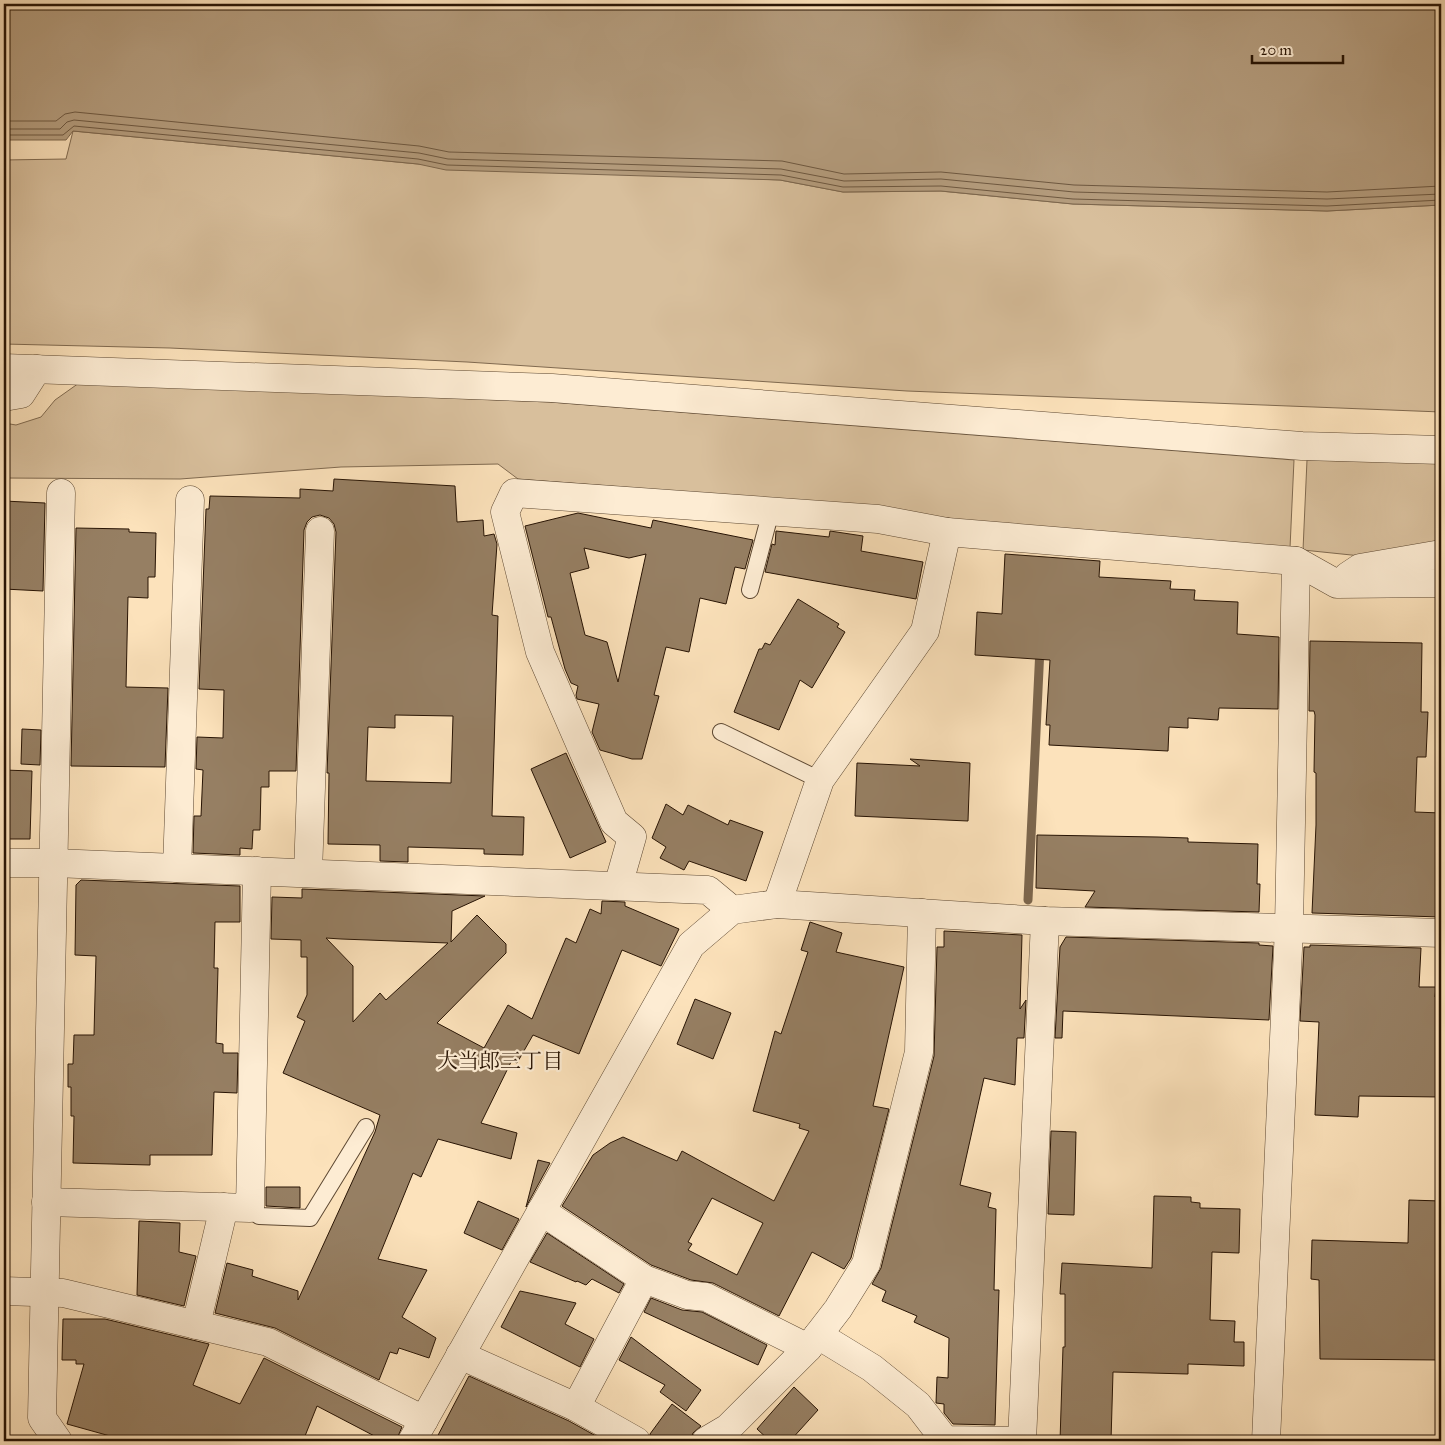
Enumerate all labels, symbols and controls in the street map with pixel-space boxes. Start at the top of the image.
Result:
scale bar [1252,32,1344,64]
text: 20 m [1260,41,1292,59]
district label: 大当郎三丁目 [437,1048,563,1074]

